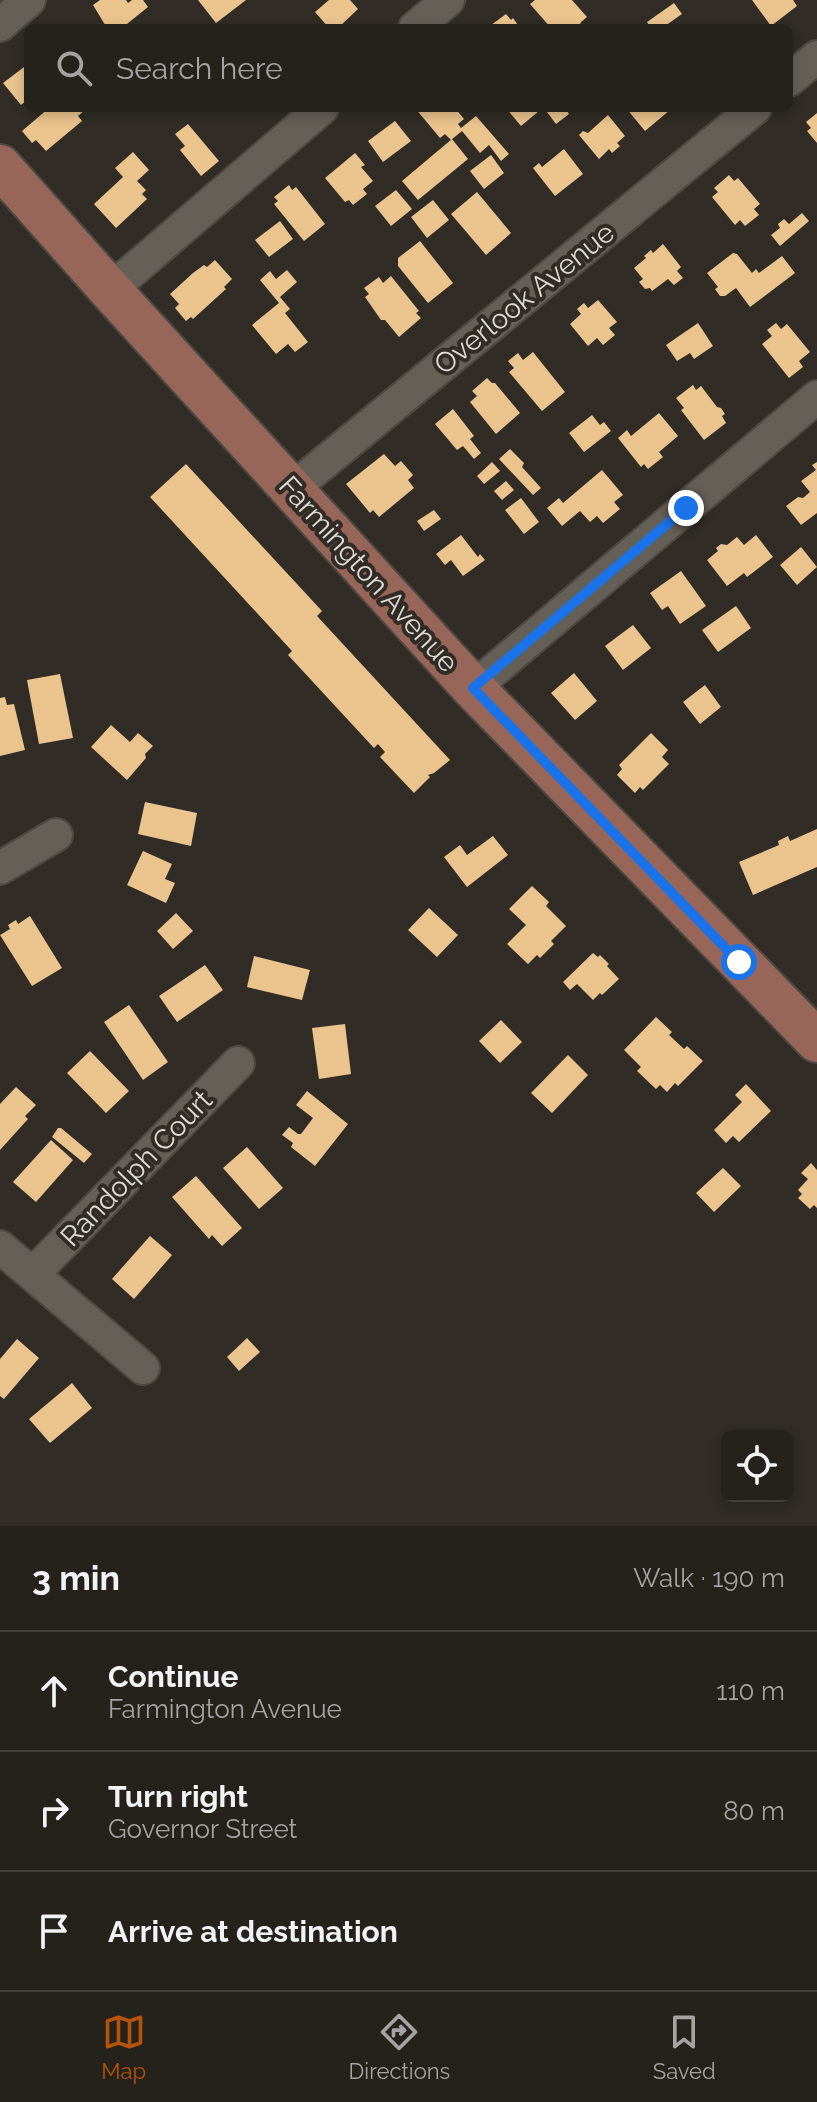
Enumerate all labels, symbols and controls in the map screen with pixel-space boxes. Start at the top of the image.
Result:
search box [24,24,793,112]
icon: search [52,46,96,90]
text: Search here [116,51,283,86]
street label: Overlook Avenue [428,216,621,381]
street label: Farmington Avenue [272,470,465,679]
route end [668,490,704,526]
route start [721,944,757,980]
street label: Randolph Court [54,1083,219,1253]
map controls [721,1430,793,1502]
button: locate [721,1430,793,1502]
text: 3 min [32,1558,120,1598]
text: Walk · 190 m [633,1563,785,1593]
text: Continue [108,1659,239,1694]
icon: ahead [32,1669,76,1713]
text: 110 m [716,1676,785,1706]
text: Farmington Avenue [108,1694,342,1724]
text: Turn right [108,1779,248,1814]
icon: right [32,1789,76,1833]
text: 80 m [723,1796,785,1826]
text: Governor Street [108,1814,297,1844]
icon: arrive [32,1909,76,1953]
text: Arrive at destination [108,1914,398,1949]
tab: Map [101,2010,146,2084]
tab: Directions [349,2010,450,2084]
tab: Saved [653,2010,716,2084]

